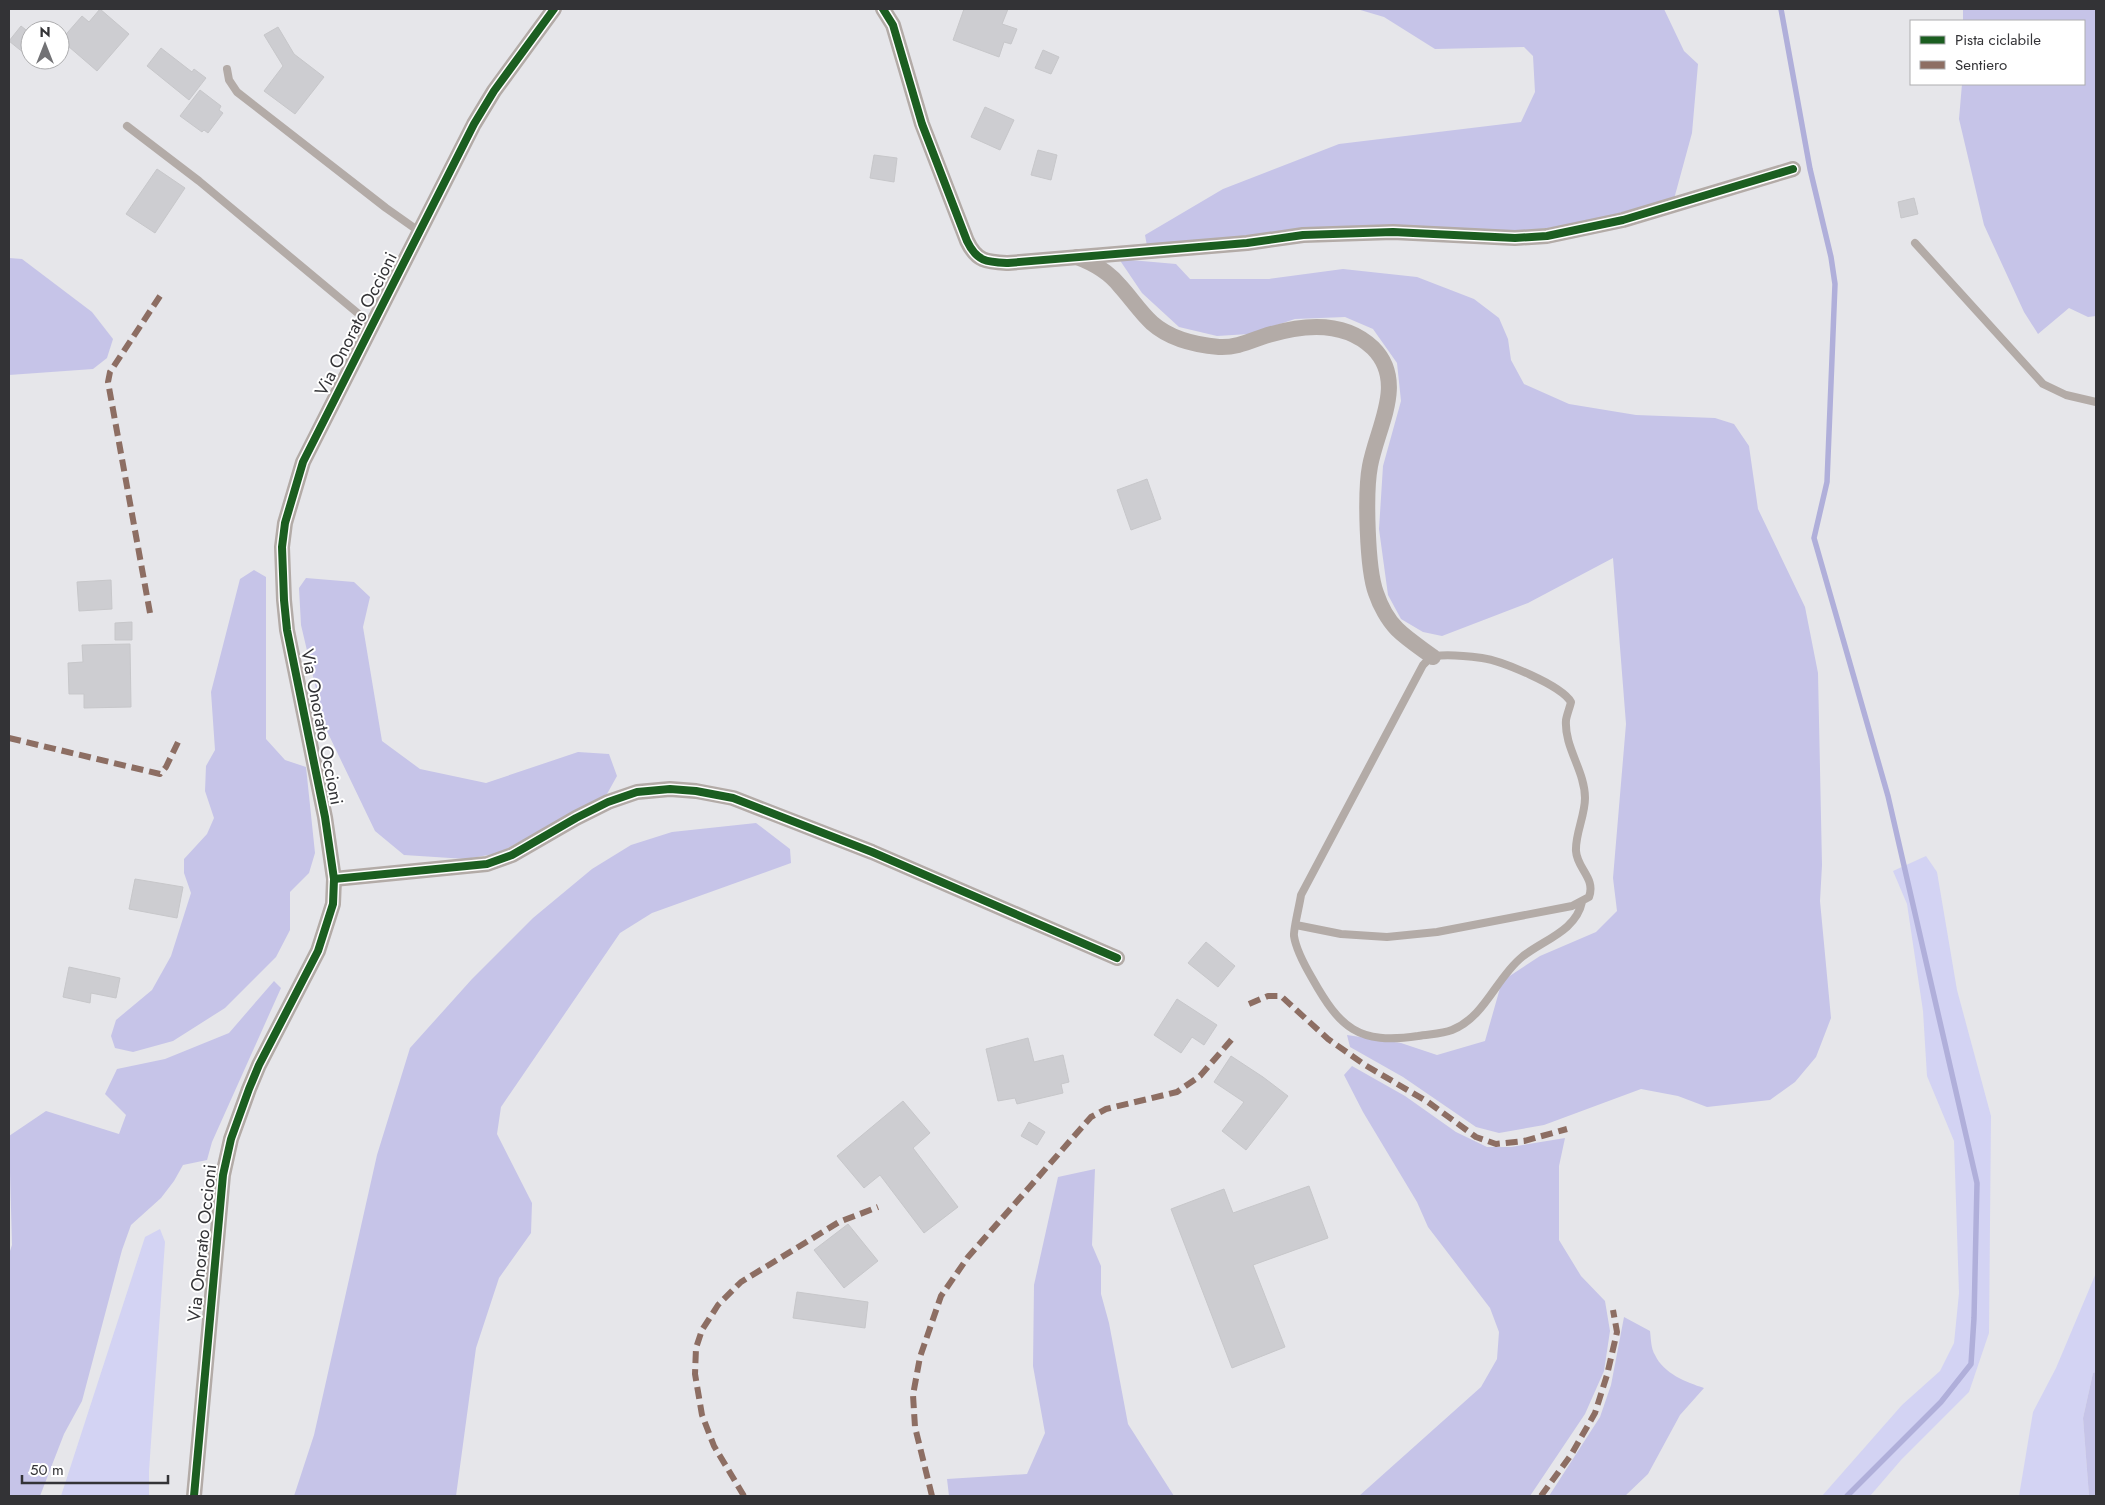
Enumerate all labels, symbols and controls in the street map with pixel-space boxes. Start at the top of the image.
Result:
north arrow [20,20,70,70]
legend [1910,20,2085,85]
text: N [39,22,51,42]
text: Pista ciclabile [1955,29,2041,51]
text: Sentiero [1955,54,2007,76]
street label: Via Onorato Occioni [308,247,404,401]
street label: Via Onorato Occioni [294,647,350,807]
street label: Via Onorato Occioni [181,1163,223,1323]
scale bar [22,1452,169,1484]
text: 50 m [30,1459,64,1481]

